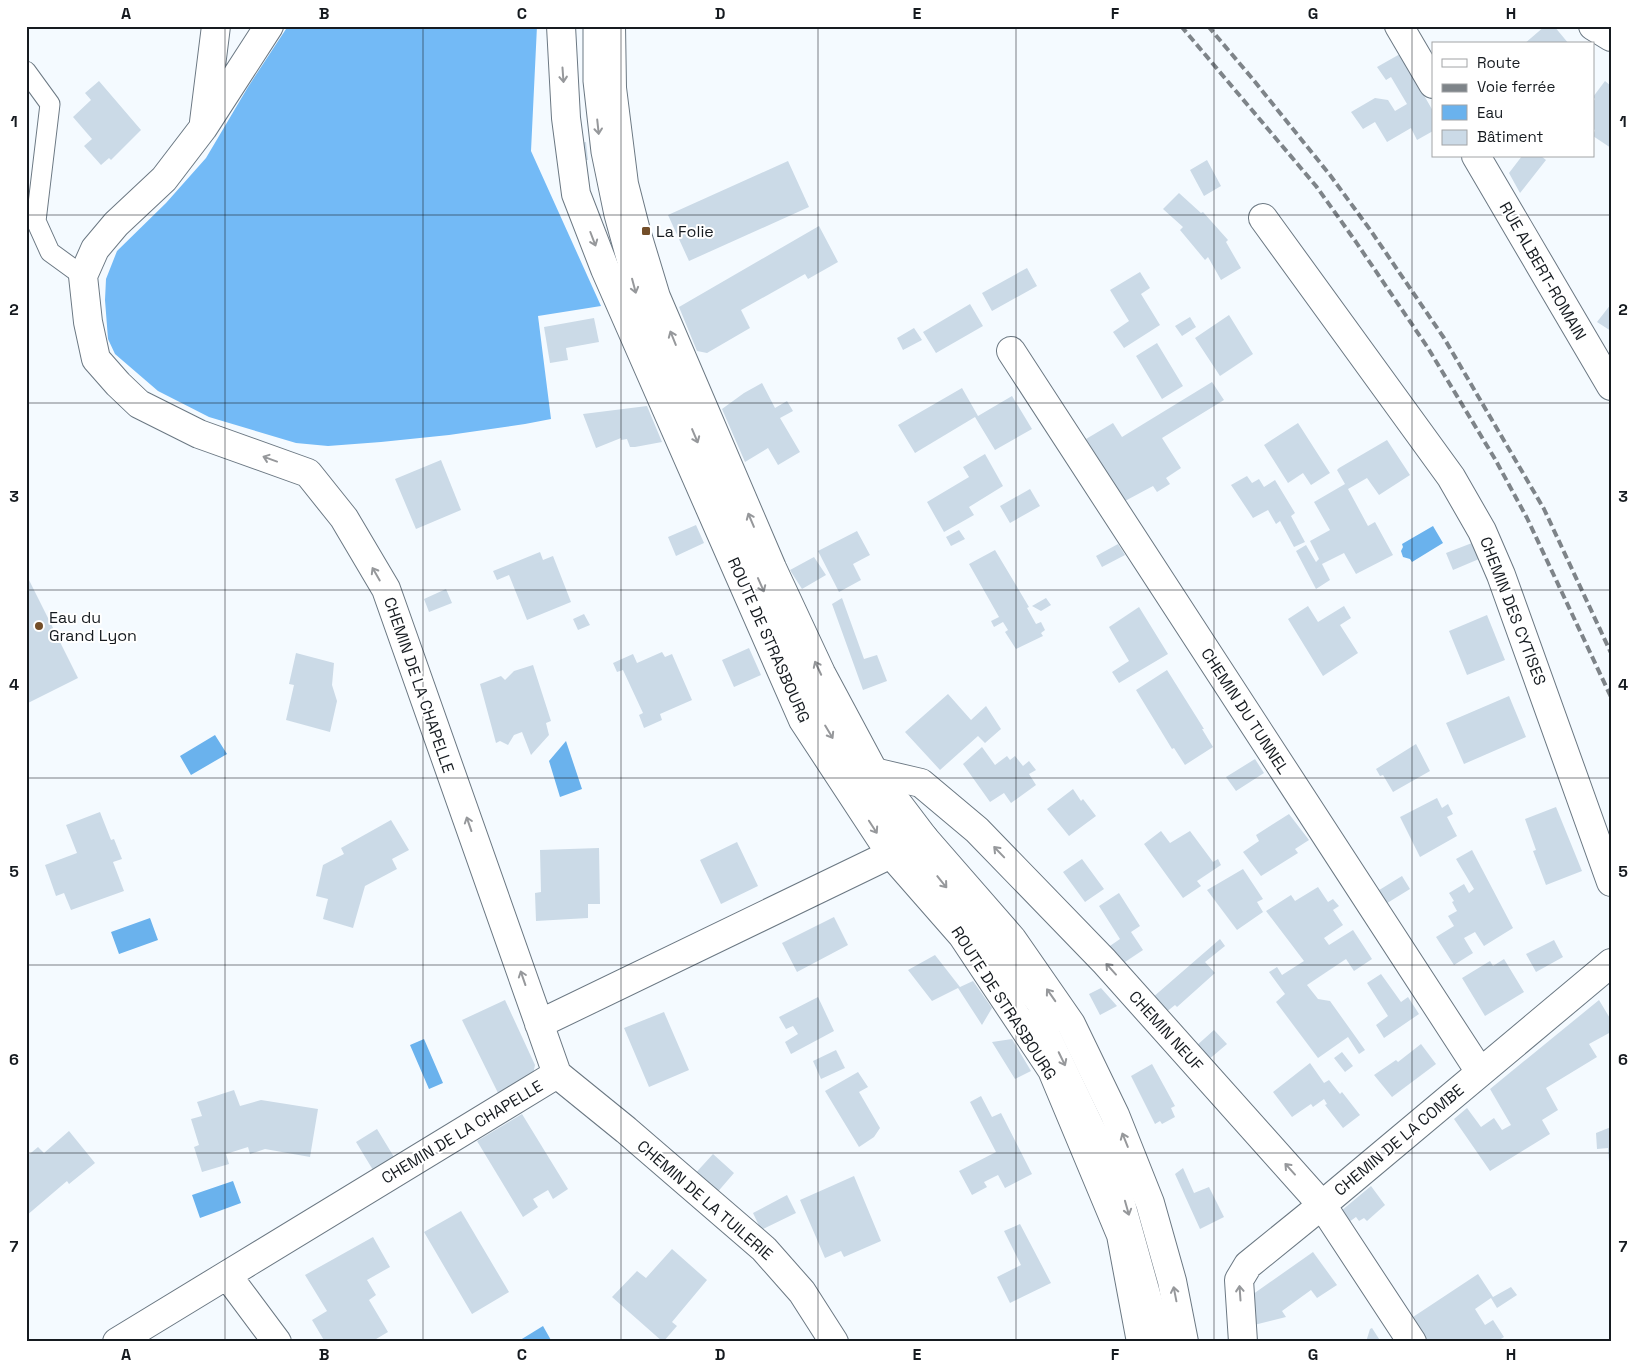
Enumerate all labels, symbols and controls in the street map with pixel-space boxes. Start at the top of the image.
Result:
text: A [121,3,131,24]
text: B [319,3,329,24]
text: C [517,3,527,24]
text: D [715,3,725,24]
text: E [913,3,922,24]
text: F [1111,3,1120,24]
text: G [1308,3,1318,24]
text: H [1506,3,1516,24]
legend [1432,42,1594,158]
text: Route [1477,53,1521,72]
one-way arrow [559,67,568,83]
text: Voie ferrée [1477,77,1555,96]
text: Eau [1477,103,1503,122]
text: 1 [10,111,18,132]
text: 1 [1619,111,1627,132]
one-way arrow [593,119,603,135]
text: Bâtiment [1477,127,1543,146]
street label: RUE ALBERT-ROMAIN [1495,198,1591,344]
place label: La Folie [656,221,714,242]
marker: La Folie [640,225,652,237]
one-way arrow [589,231,599,246]
one-way arrow [629,277,639,293]
text: 2 [9,299,19,320]
text: 2 [1618,299,1628,320]
one-way arrow [668,331,677,346]
one-way arrow [691,428,701,443]
one-way arrow [263,454,278,463]
text: 3 [9,486,19,507]
text: 3 [1618,486,1628,507]
one-way arrow [745,513,755,528]
street label: CHEMIN DES CYTISES [1475,534,1551,688]
street label: ROUTE DE STRASBOURG [723,554,815,726]
one-way arrow [371,567,381,581]
one-way arrow [756,577,766,592]
street label: CHEMIN DE LA CHAPELLE [379,594,459,776]
place label: Eau du Grand Lyon [49,607,137,646]
marker: Eau du Grand Lyon [33,620,45,632]
street label: CHEMIN DU TUNNEL [1196,644,1294,778]
one-way arrow [813,661,822,676]
text: 4 [9,674,19,695]
text: 4 [1618,674,1628,695]
one-way arrow [825,724,835,738]
one-way arrow [464,817,473,833]
one-way arrow [868,820,878,834]
one-way arrow [993,846,1005,859]
text: 5 [9,861,19,882]
text: 5 [1618,861,1628,882]
one-way arrow [936,876,947,889]
street label: ROUTE DE STRASBOURG [946,922,1062,1084]
one-way arrow [1105,963,1117,976]
one-way arrow [518,970,527,986]
street label: CHEMIN NEUF [1124,986,1208,1076]
one-way arrow [1046,988,1056,1002]
text: 6 [9,1049,19,1070]
text: 6 [1618,1049,1628,1070]
one-way arrow [1058,1051,1068,1066]
street label: CHEMIN DE LA CHAPELLE [377,1075,547,1189]
street label: CHEMIN DE LA COMBE [1330,1080,1468,1200]
one-way arrow [1120,1132,1129,1148]
street label: CHEMIN DE LA TUILERIE [633,1135,777,1265]
one-way arrow [1284,1162,1295,1175]
one-way arrow [1123,1200,1132,1216]
text: 7 [10,1236,19,1257]
text: 7 [1619,1236,1628,1257]
one-way arrow [1235,1285,1244,1301]
one-way arrow [1169,1286,1179,1302]
text: A [121,1344,131,1365]
text: B [319,1344,329,1365]
text: C [517,1344,527,1365]
text: D [715,1344,725,1365]
text: E [913,1344,922,1365]
text: F [1111,1344,1120,1365]
text: G [1308,1344,1318,1365]
text: H [1506,1344,1516,1365]

